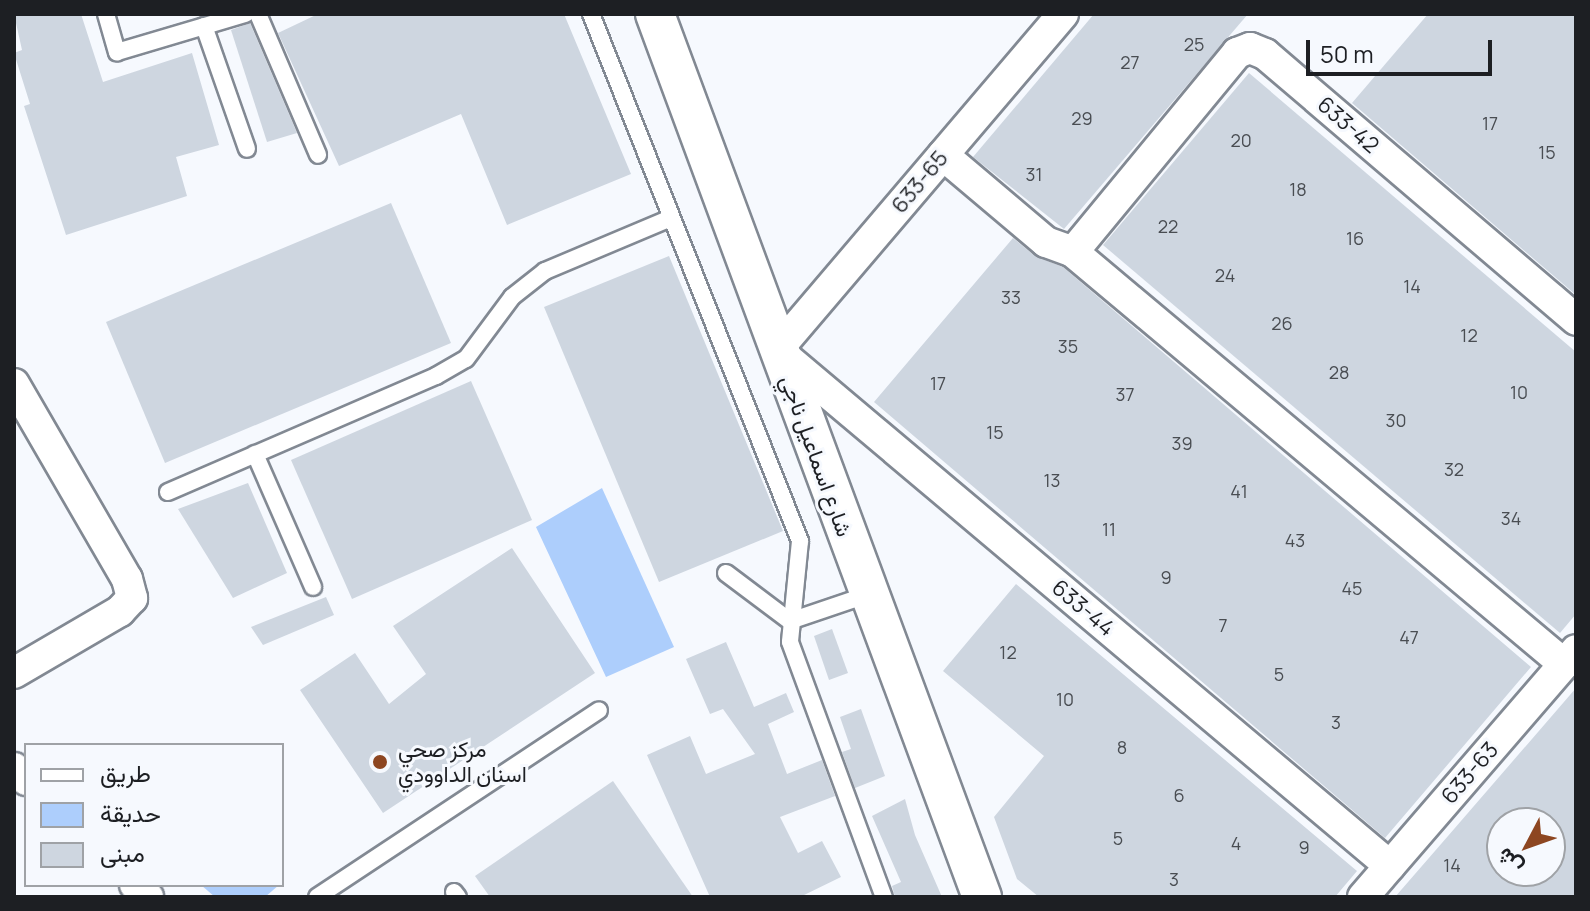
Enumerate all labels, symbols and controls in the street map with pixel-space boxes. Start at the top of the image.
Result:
scale bar [1310,24,1496,74]
house number: 25 [1184,33,1204,55]
text: 50 m [1320,37,1374,70]
house number: 27 [1120,51,1140,73]
street label: 633-42 [1312,91,1384,159]
house number: 29 [1071,107,1093,129]
house number: 17 [1482,112,1498,134]
house number: 20 [1230,129,1252,151]
house number: 15 [1538,141,1556,163]
street label: 633-65 [886,145,954,219]
house number: 31 [1026,163,1042,185]
house number: 18 [1289,178,1307,200]
house number: 22 [1158,215,1178,237]
house number: 16 [1346,227,1364,249]
house number: 24 [1215,264,1235,286]
house number: 14 [1403,275,1421,297]
house number: 33 [1001,286,1021,308]
house number: 26 [1271,312,1293,334]
house number: 12 [1460,324,1478,346]
house number: 35 [1058,335,1078,357]
house number: 28 [1329,361,1349,383]
street label: شارع اسماعيل ناجي [775,372,857,540]
house number: 17 [930,372,946,394]
house number: 10 [1510,381,1528,403]
house number: 37 [1116,383,1134,405]
house number: 30 [1386,409,1406,431]
house number: 15 [986,421,1004,443]
house number: 39 [1171,432,1193,454]
house number: 32 [1444,458,1464,480]
house number: 13 [1044,469,1060,491]
house number: 41 [1230,480,1248,502]
house number: 34 [1501,507,1521,529]
house number: 11 [1102,518,1116,540]
house number: 43 [1285,529,1305,551]
house number: 9 [1160,566,1172,588]
street label: 633-44 [1046,574,1120,642]
house number: 45 [1341,577,1363,599]
house number: 7 [1218,614,1228,636]
house number: 47 [1399,626,1419,648]
house number: 12 [999,641,1017,663]
house number: 5 [1274,663,1284,685]
house number: 10 [1056,688,1074,710]
house number: 3 [1331,711,1341,733]
place label: مركز صحي اسنان الداوودي [398,736,527,788]
house number: 8 [1117,736,1127,758]
street label: 633-63 [1436,737,1504,809]
legend [24,743,284,887]
marker: مركز صحي اسنان الداوودي [369,751,391,773]
text: طريق [100,756,151,789]
house number: 6 [1173,784,1185,806]
text: حديقة [100,796,161,829]
north arrow [1486,807,1566,887]
house number: 5 [1113,827,1123,849]
house number: 4 [1231,832,1241,854]
text: مبنى [100,836,145,869]
house number: 9 [1298,836,1310,858]
text: ش [1489,842,1529,881]
house number: 14 [1443,854,1461,876]
house number: 3 [1169,868,1179,890]

